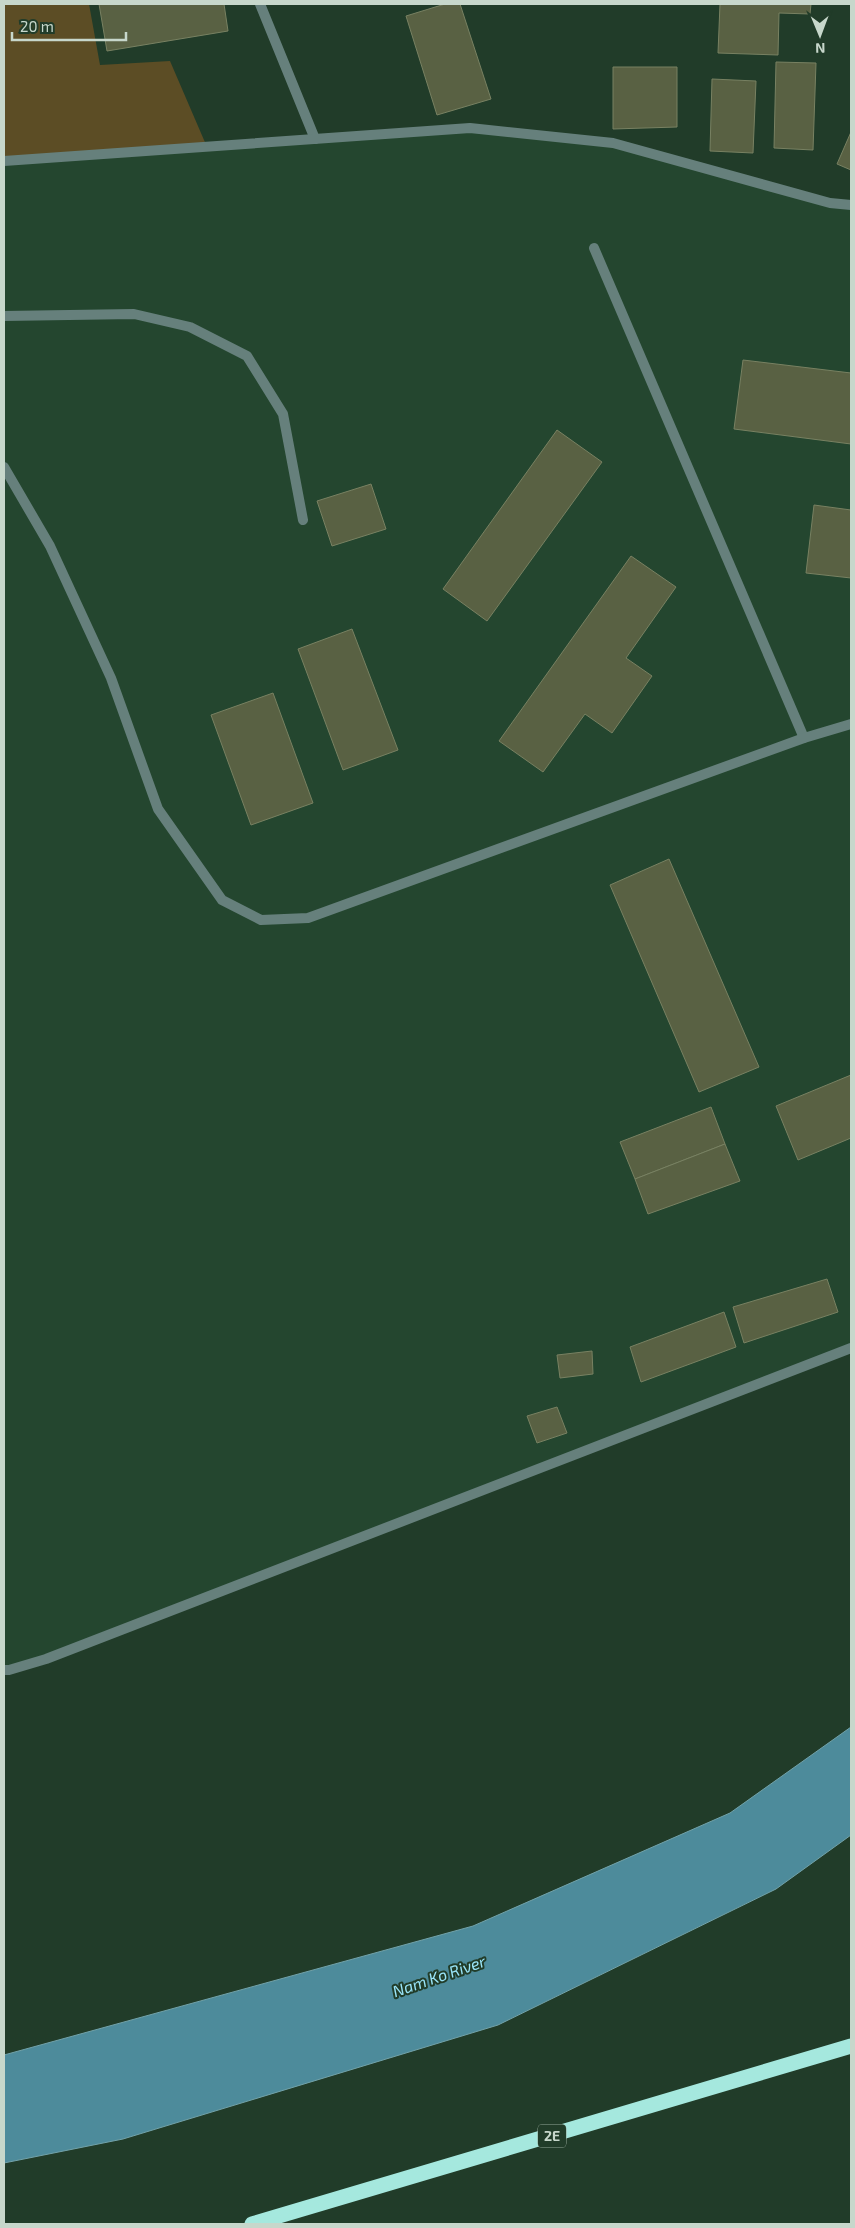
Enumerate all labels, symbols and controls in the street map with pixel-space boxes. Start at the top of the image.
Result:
scale bar [12,10,126,42]
north arrow [795,10,845,60]
text: 20 m [20,17,54,35]
text: N [815,40,825,57]
water label: Nam Ko River [390,1951,488,2000]
road number: 2E [538,2124,566,2148]

